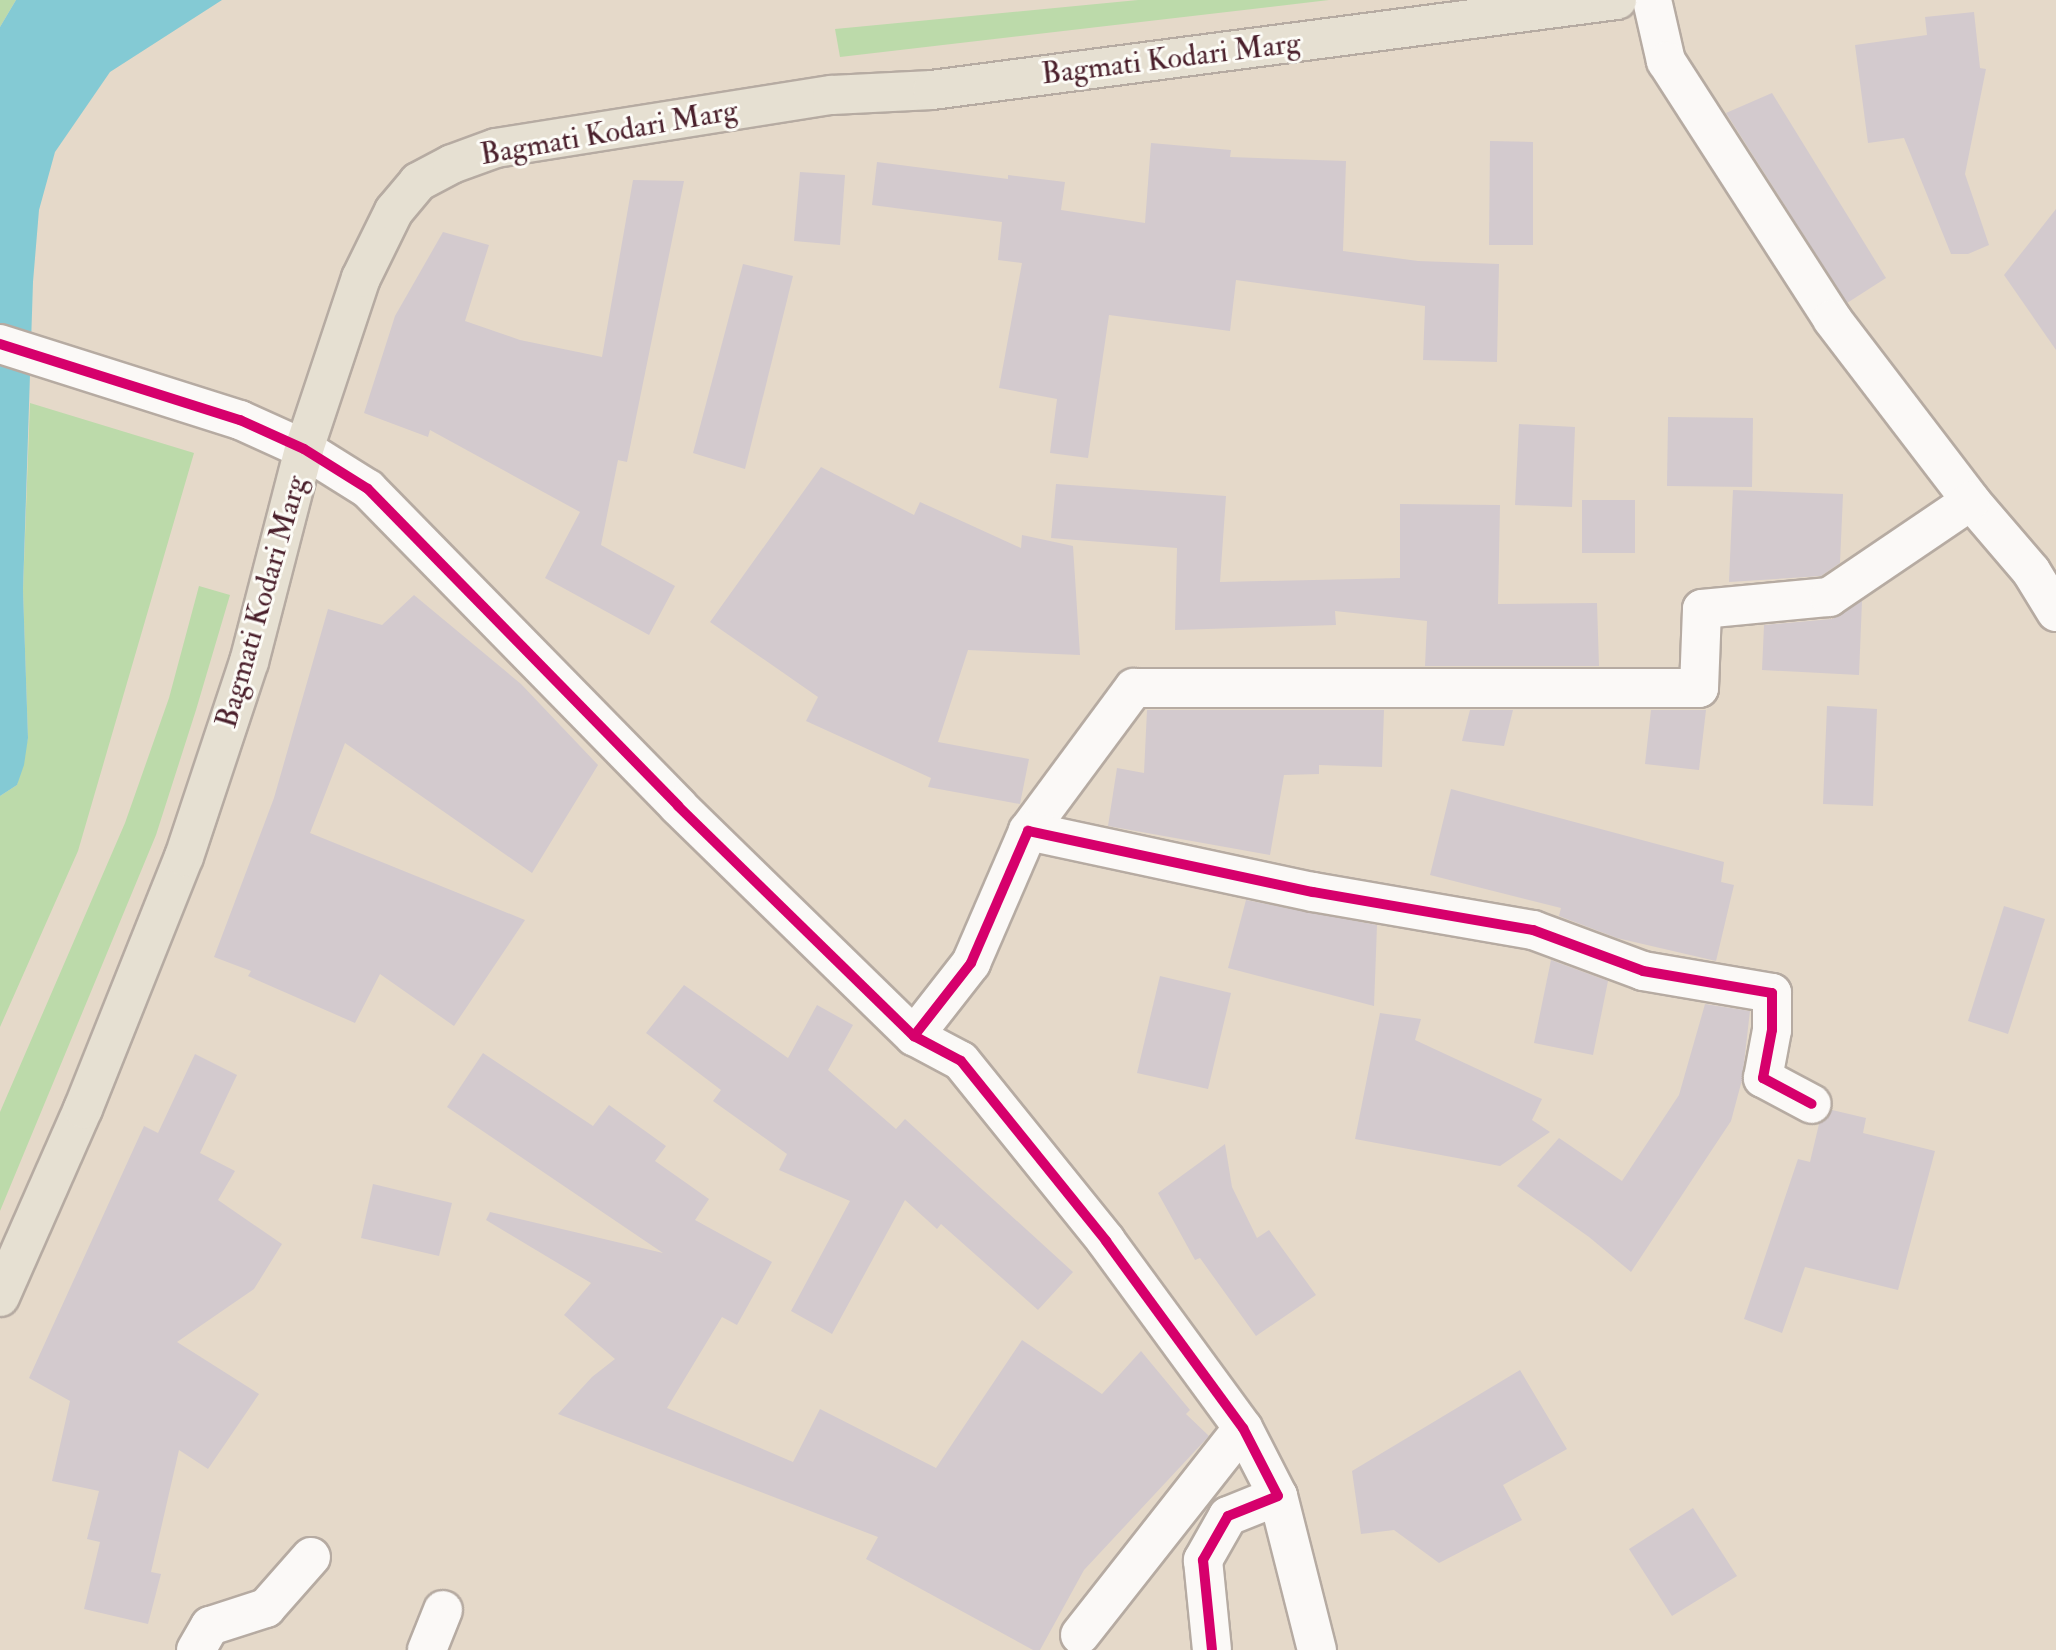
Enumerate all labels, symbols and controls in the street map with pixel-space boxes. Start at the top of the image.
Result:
street label: Bagmati Kodari Marg [1039,25,1303,93]
street label: Bagmati Kodari Marg [477,93,741,173]
street label: Bagmati Kodari Marg [209,472,315,732]

